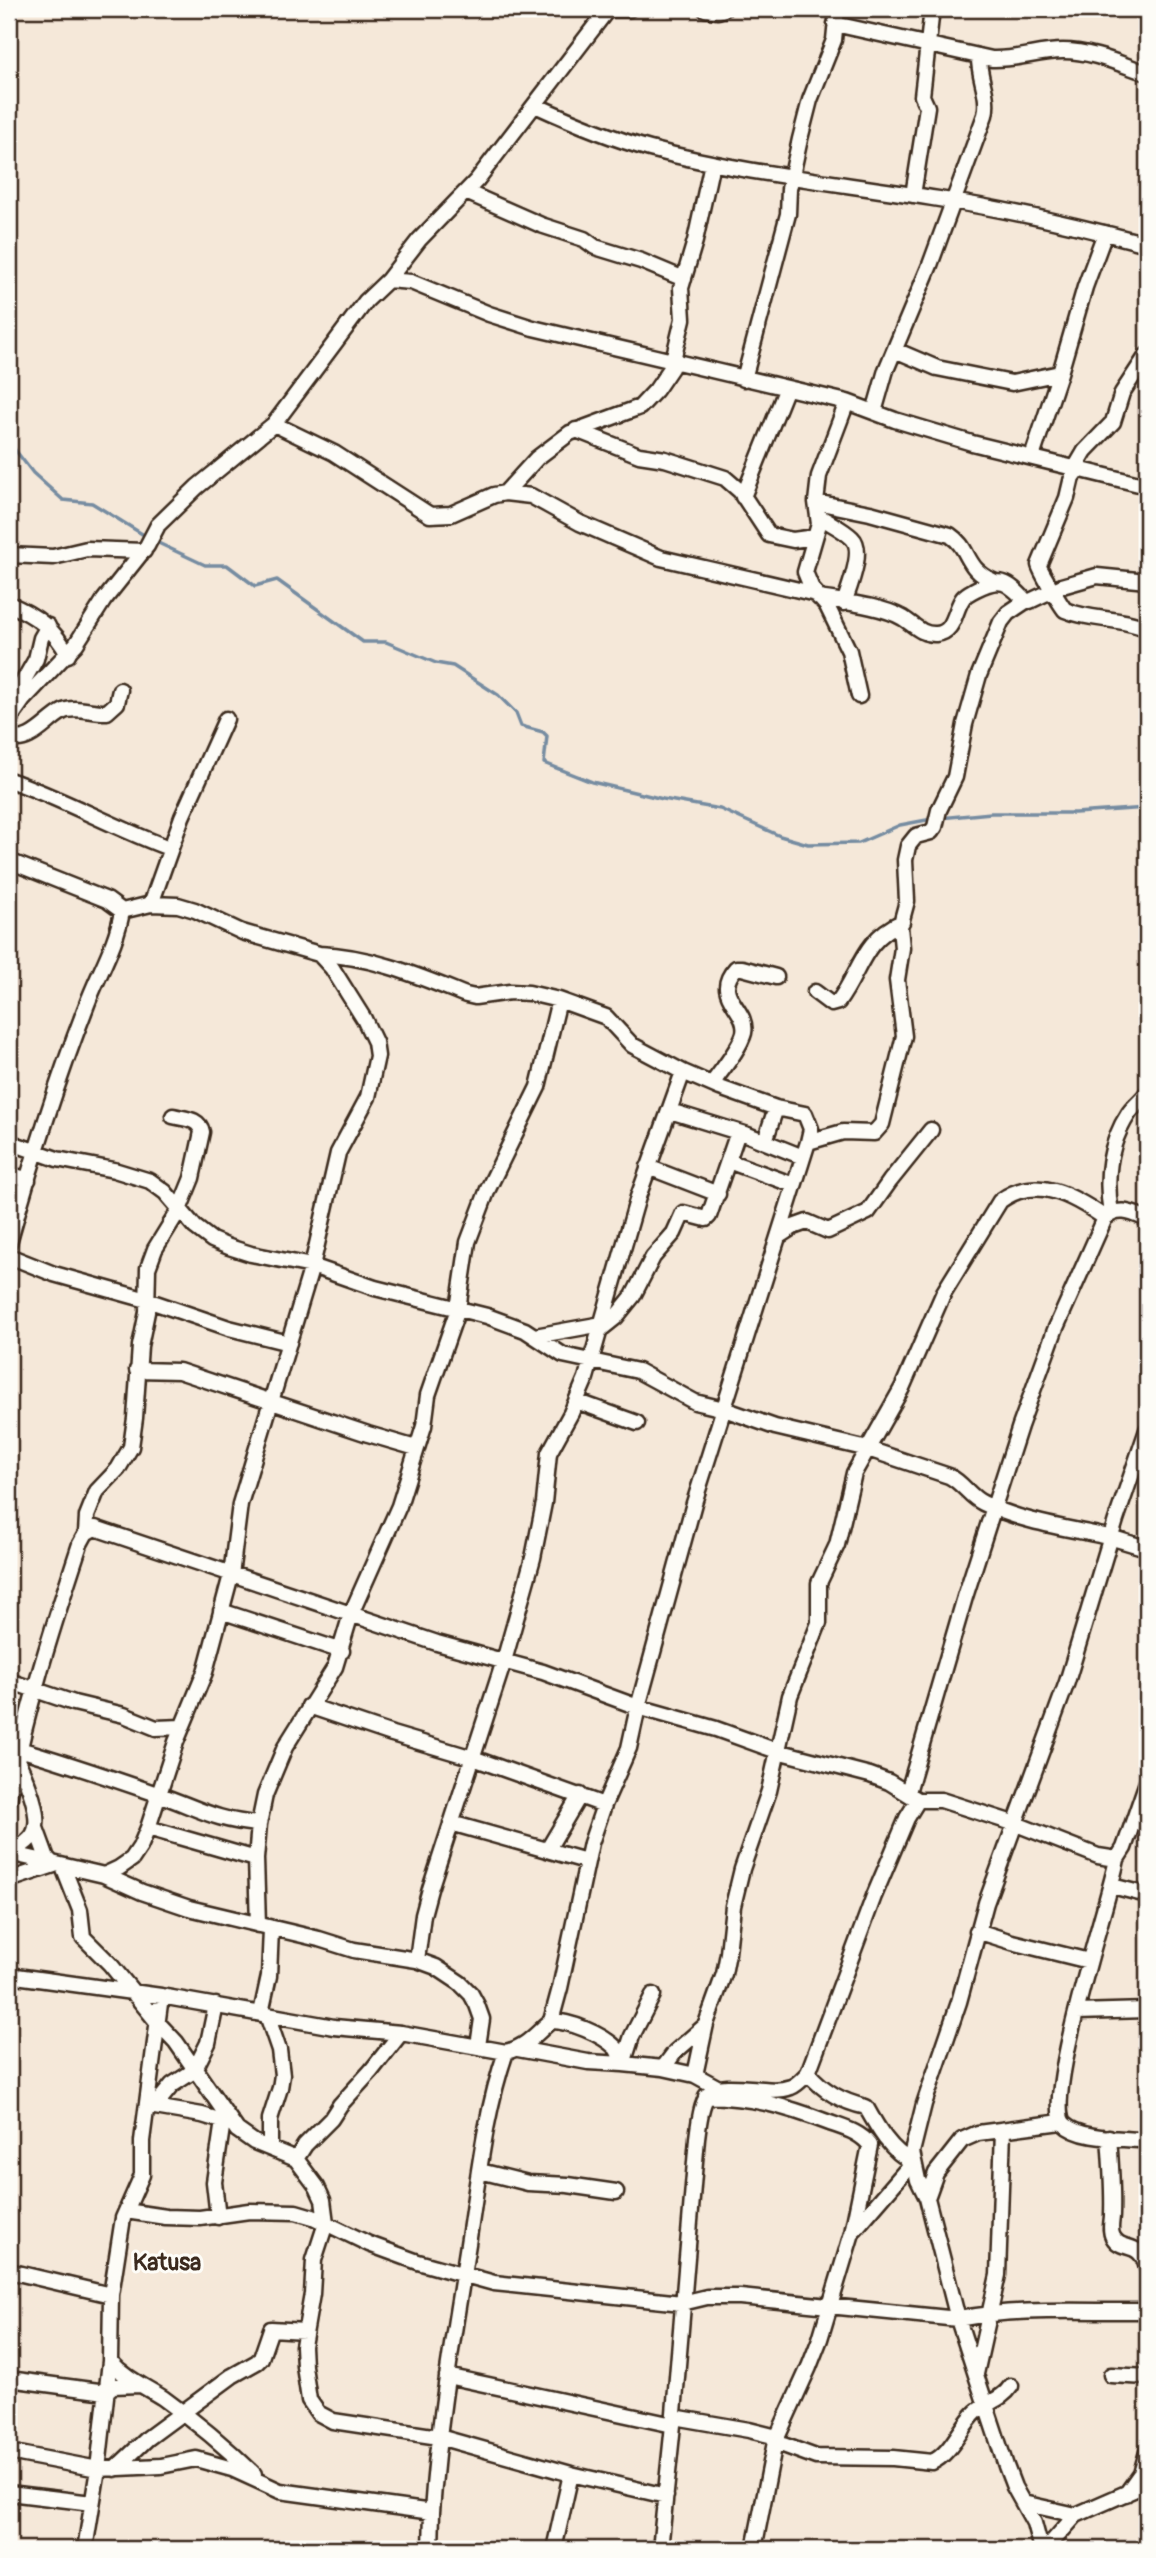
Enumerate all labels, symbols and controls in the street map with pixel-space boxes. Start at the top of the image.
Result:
district label: Katusa [133,2248,201,2277]

